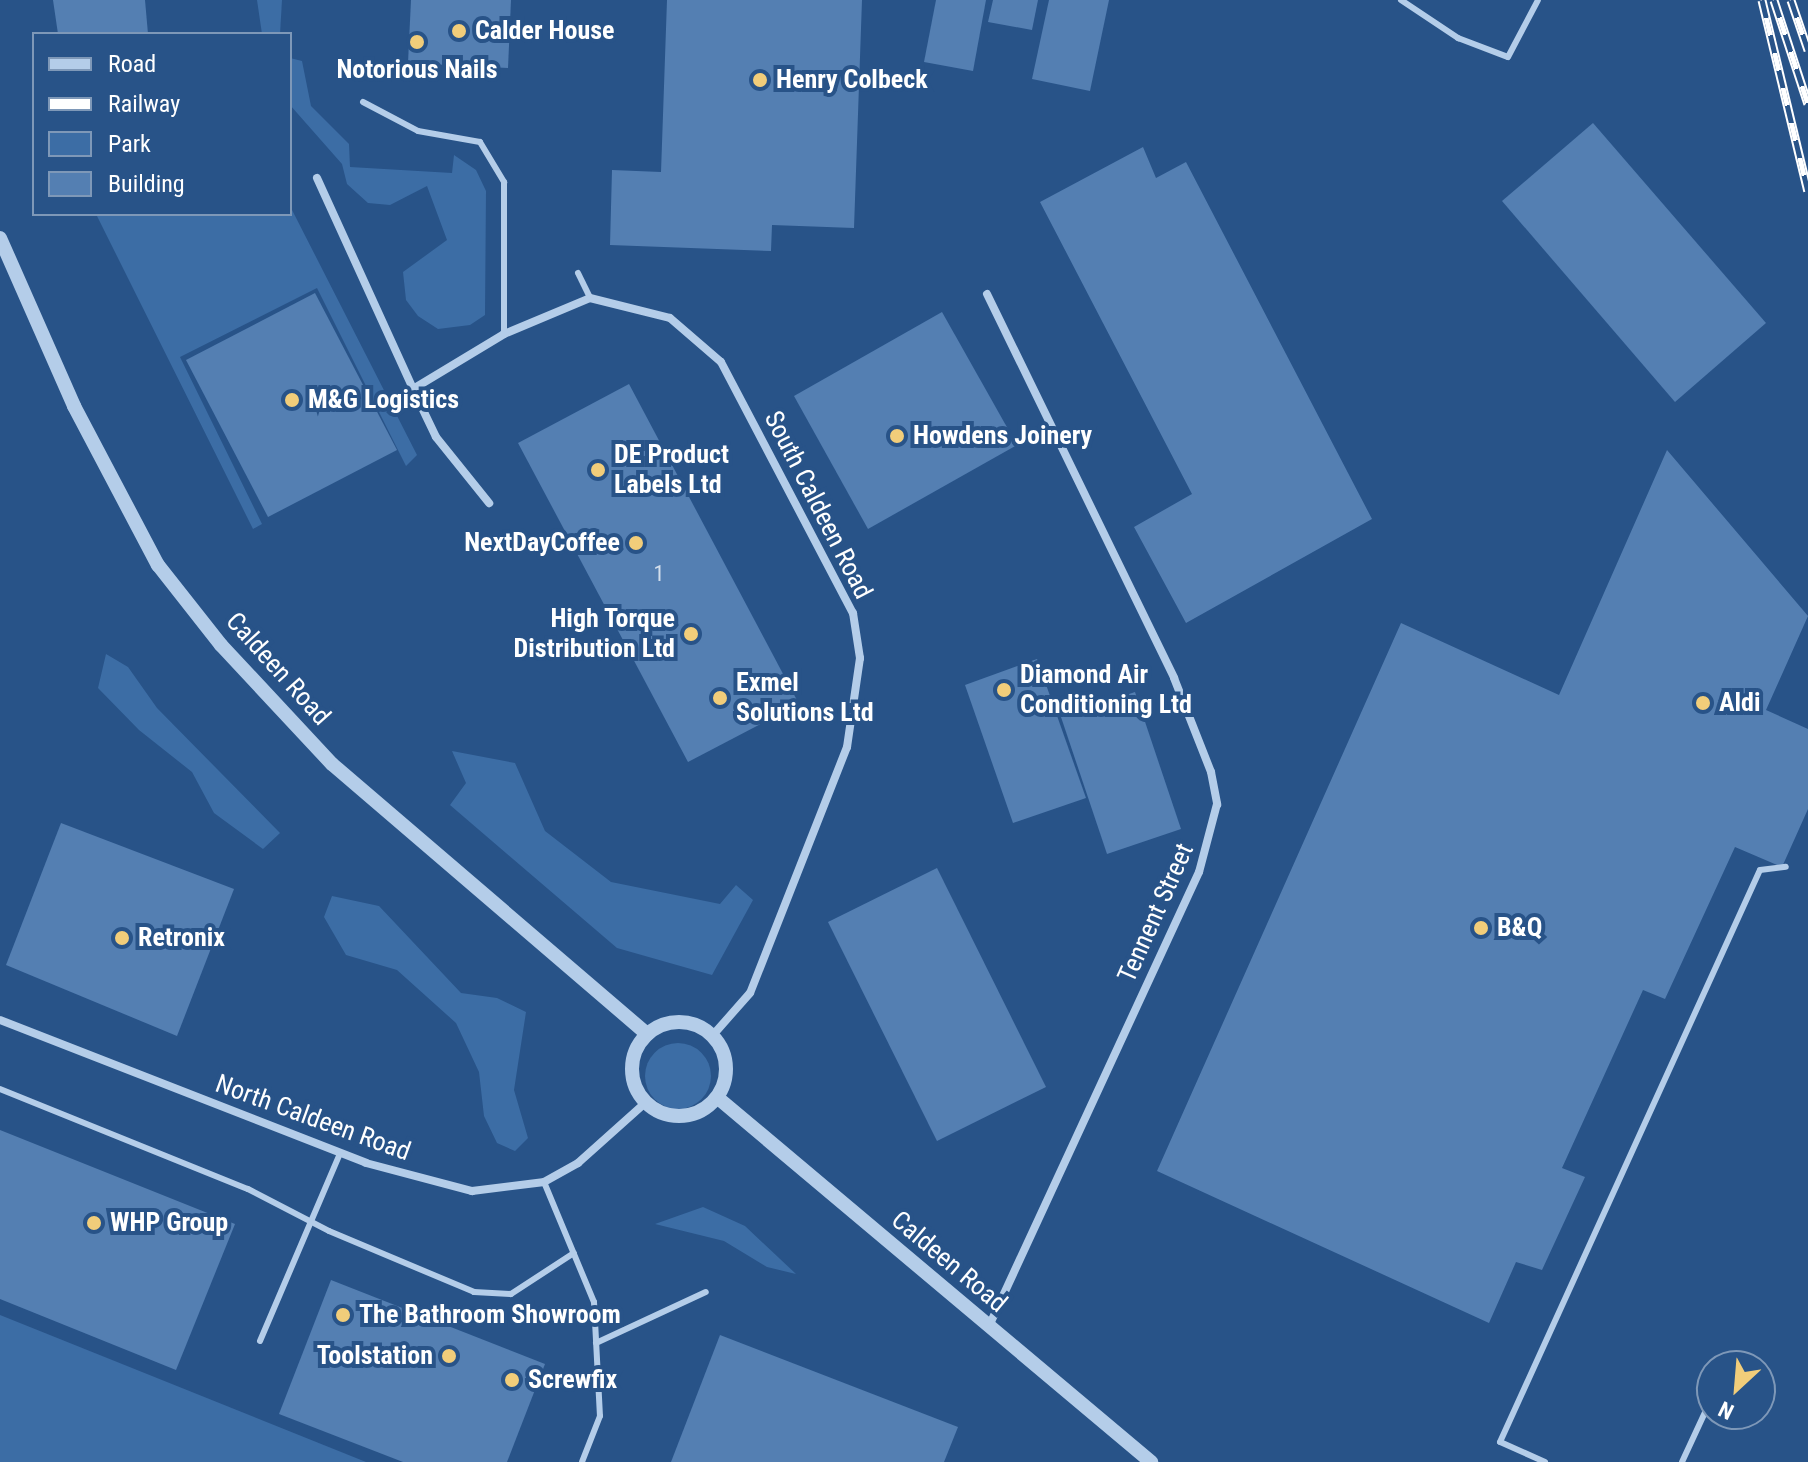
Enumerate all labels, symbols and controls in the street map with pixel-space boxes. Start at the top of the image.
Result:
place label: Calder House [475,15,614,47]
marker: Calder House [450,22,468,40]
legend [32,32,292,216]
marker: Notorious Nails [408,33,426,51]
text: Road [108,50,156,78]
place label: Notorious Nails [336,54,498,86]
place label: Henry Colbeck [776,64,928,96]
marker: Henry Colbeck [751,71,769,89]
text: Railway [108,90,180,118]
text: Park [108,130,151,158]
text: Building [108,170,185,198]
place label: M&G Logistics [308,384,459,416]
marker: M&G Logistics [283,391,301,409]
street label: South Caldeen Road [757,406,879,604]
place label: Howdens Joinery [913,420,1092,452]
marker: Howdens Joinery [888,427,906,445]
place label: DE Product Labels Ltd [614,439,729,500]
marker: DE Product Labels Ltd [589,461,607,479]
place label: NextDayCoffee [464,527,620,559]
marker: NextDayCoffee [627,534,645,552]
house number: 1 [654,561,664,587]
place label: High Torque Distribution Ltd [514,603,675,664]
street label: Caldeen Road [219,606,337,732]
marker: High Torque Distribution Ltd [682,625,700,643]
place label: Diamond Air Conditioning Ltd [1020,659,1192,720]
place label: Exmel Solutions Ltd [736,667,874,728]
marker: Diamond Air Conditioning Ltd [995,681,1013,699]
place label: Aldi [1719,687,1761,719]
marker: Exmel Solutions Ltd [711,689,729,707]
marker: Aldi [1694,694,1712,712]
street label: Tennent Street [1111,839,1201,987]
place label: B&Q [1497,912,1542,944]
marker: B&Q [1472,919,1490,937]
place label: Retronix [138,922,225,954]
marker: Retronix [113,929,131,947]
street label: North Caldeen Road [211,1068,415,1168]
street label: Caldeen Road [885,1205,1013,1319]
place label: WHP Group [110,1207,228,1239]
marker: WHP Group [85,1214,103,1232]
place label: The Bathroom Showroom [359,1299,621,1331]
marker: The Bathroom Showroom [334,1306,352,1324]
place label: Toolstation [317,1340,433,1372]
marker: Toolstation [440,1347,458,1365]
north arrow [1696,1350,1776,1430]
place label: Screwfix [528,1364,617,1396]
marker: Screwfix [503,1371,521,1389]
text: N [1715,1396,1738,1424]

